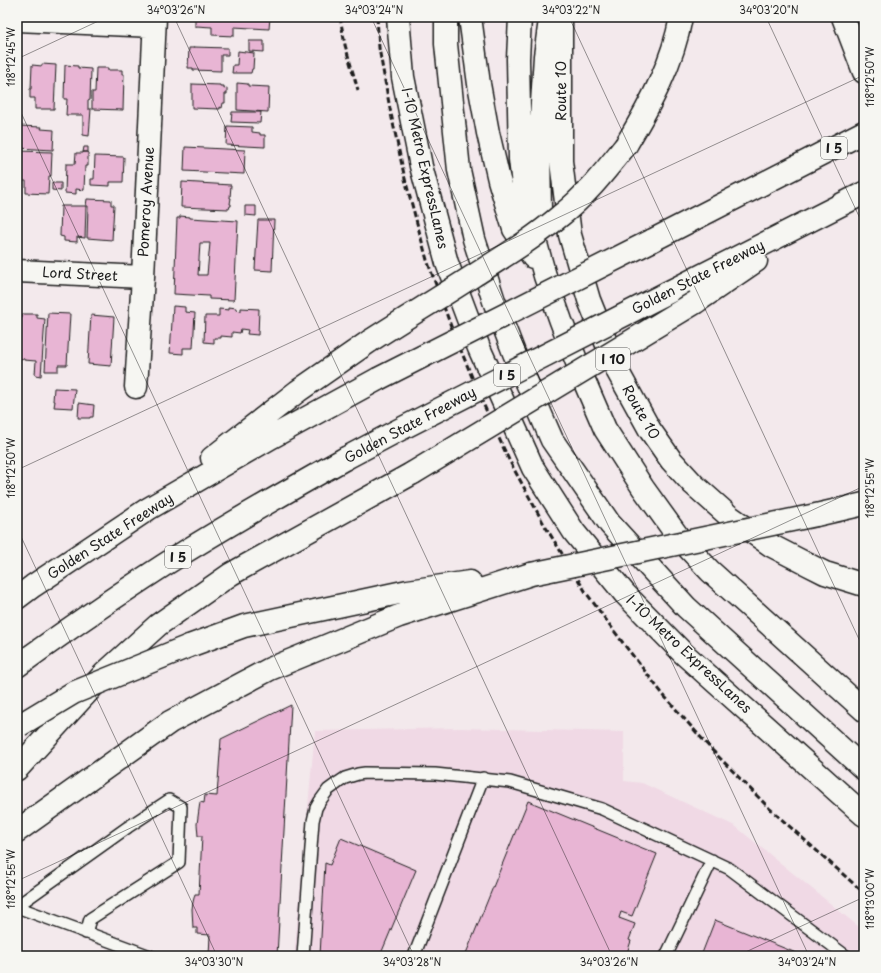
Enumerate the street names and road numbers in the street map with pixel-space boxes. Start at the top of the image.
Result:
street label: Route 10 [550,61,571,121]
street label: I-10 Metro ExpressLanes [397,85,454,251]
road number: I 5 [821,137,847,159]
street label: Pomeroy Avenue [132,146,159,258]
street label: Golden State Freeway [628,234,768,319]
street label: Lord Street [42,261,119,286]
road number: I 10 [596,348,630,370]
road number: I 5 [494,364,520,386]
street label: Golden State Freeway [340,381,479,468]
street label: Route 10 [617,381,665,443]
street label: Golden State Freeway [43,487,177,584]
road number: I 5 [165,546,191,568]
street label: I-10 Metro ExpressLanes [622,590,757,718]

